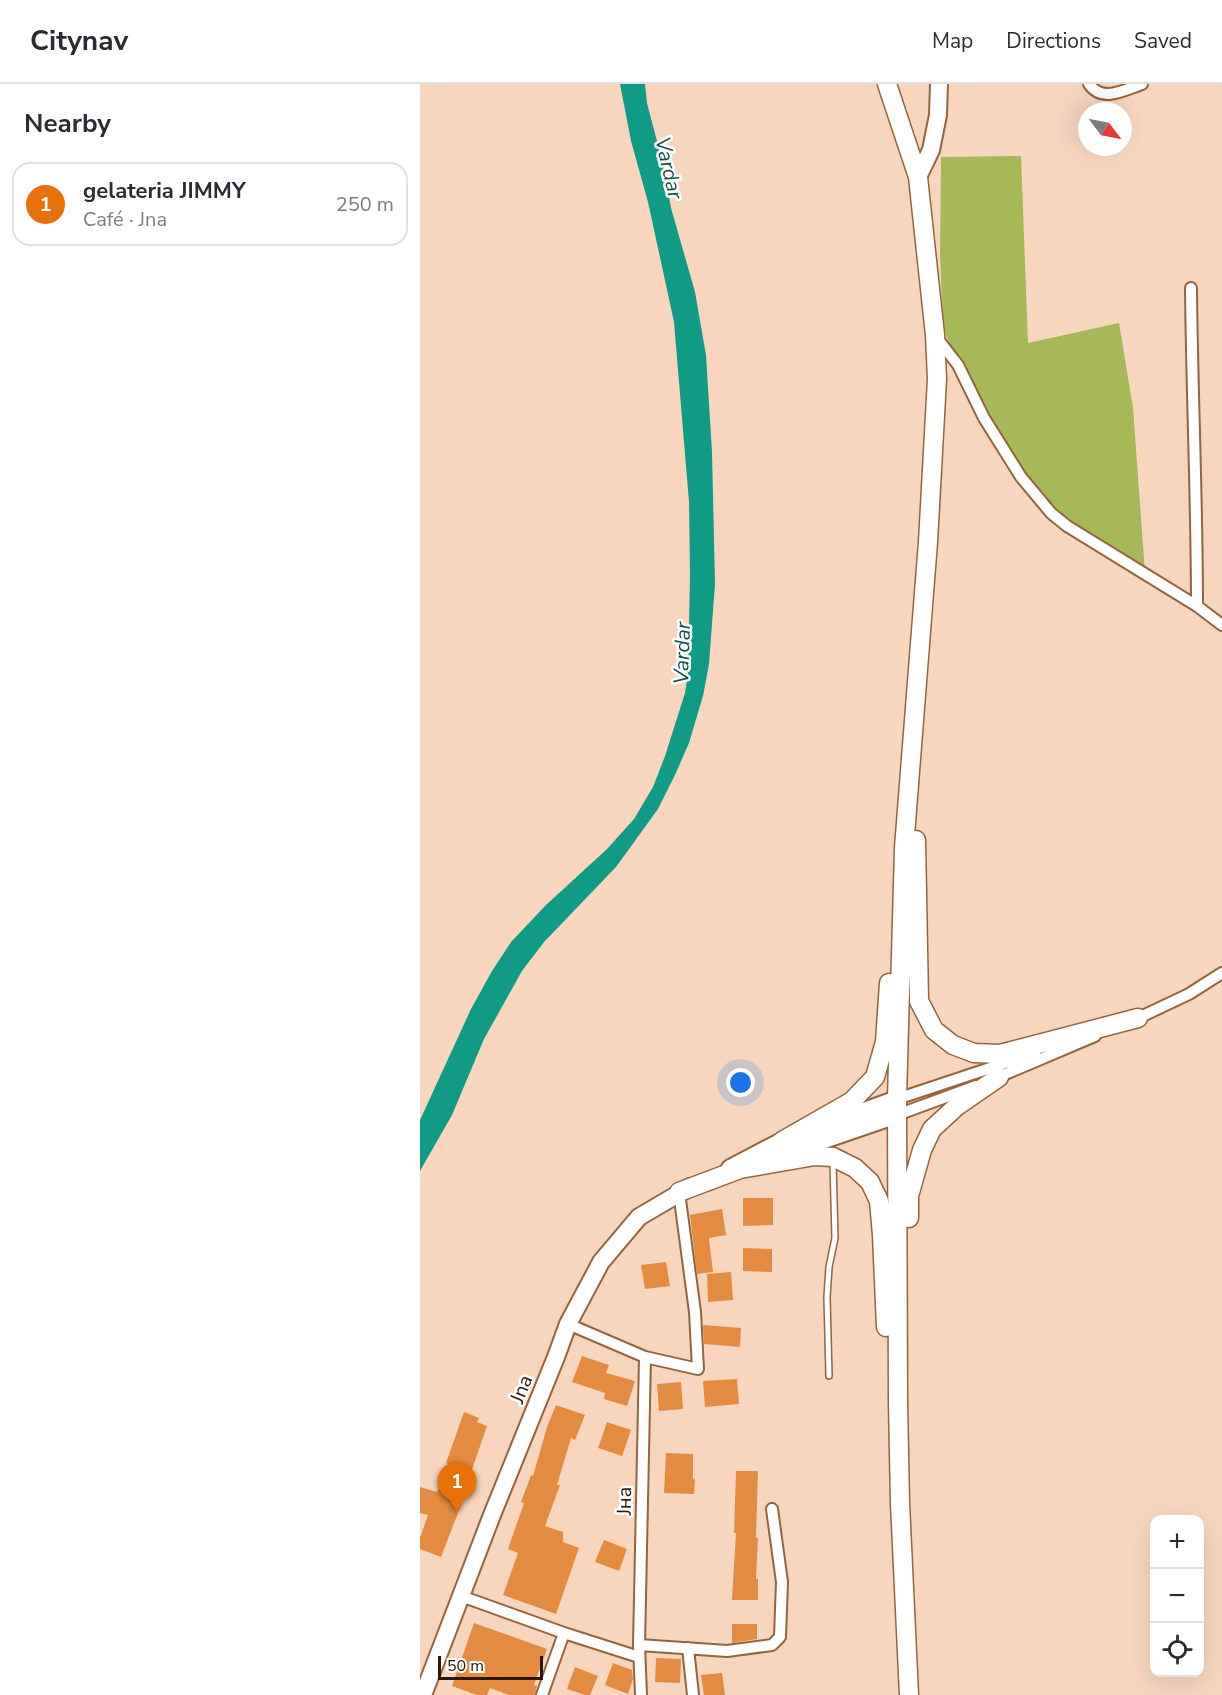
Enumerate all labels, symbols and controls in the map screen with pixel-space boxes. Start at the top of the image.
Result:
text: Citynav [30,22,128,60]
text: Map [932,27,973,55]
text: Directions [1006,27,1101,55]
text: Saved [1134,27,1192,55]
north arrow [1078,102,1132,156]
text: Nearby [24,106,111,141]
water label: Vardar [648,134,690,202]
text: gelateria JIMMY [83,176,246,206]
text: 1 [40,191,52,218]
text: 250 m [336,191,394,218]
text: Café · Jna [83,206,167,233]
water label: Vardar [667,621,697,685]
your location [726,1068,755,1097]
street label: Jna [503,1371,539,1408]
pin: 1 [438,1462,477,1512]
street label: Јна [611,1486,638,1517]
map controls [1150,1515,1204,1677]
button: + [1150,1515,1204,1569]
button: − [1150,1569,1204,1623]
button: locate [1150,1623,1204,1677]
scale bar [438,1653,543,1680]
text: 50 m [447,1655,484,1677]

